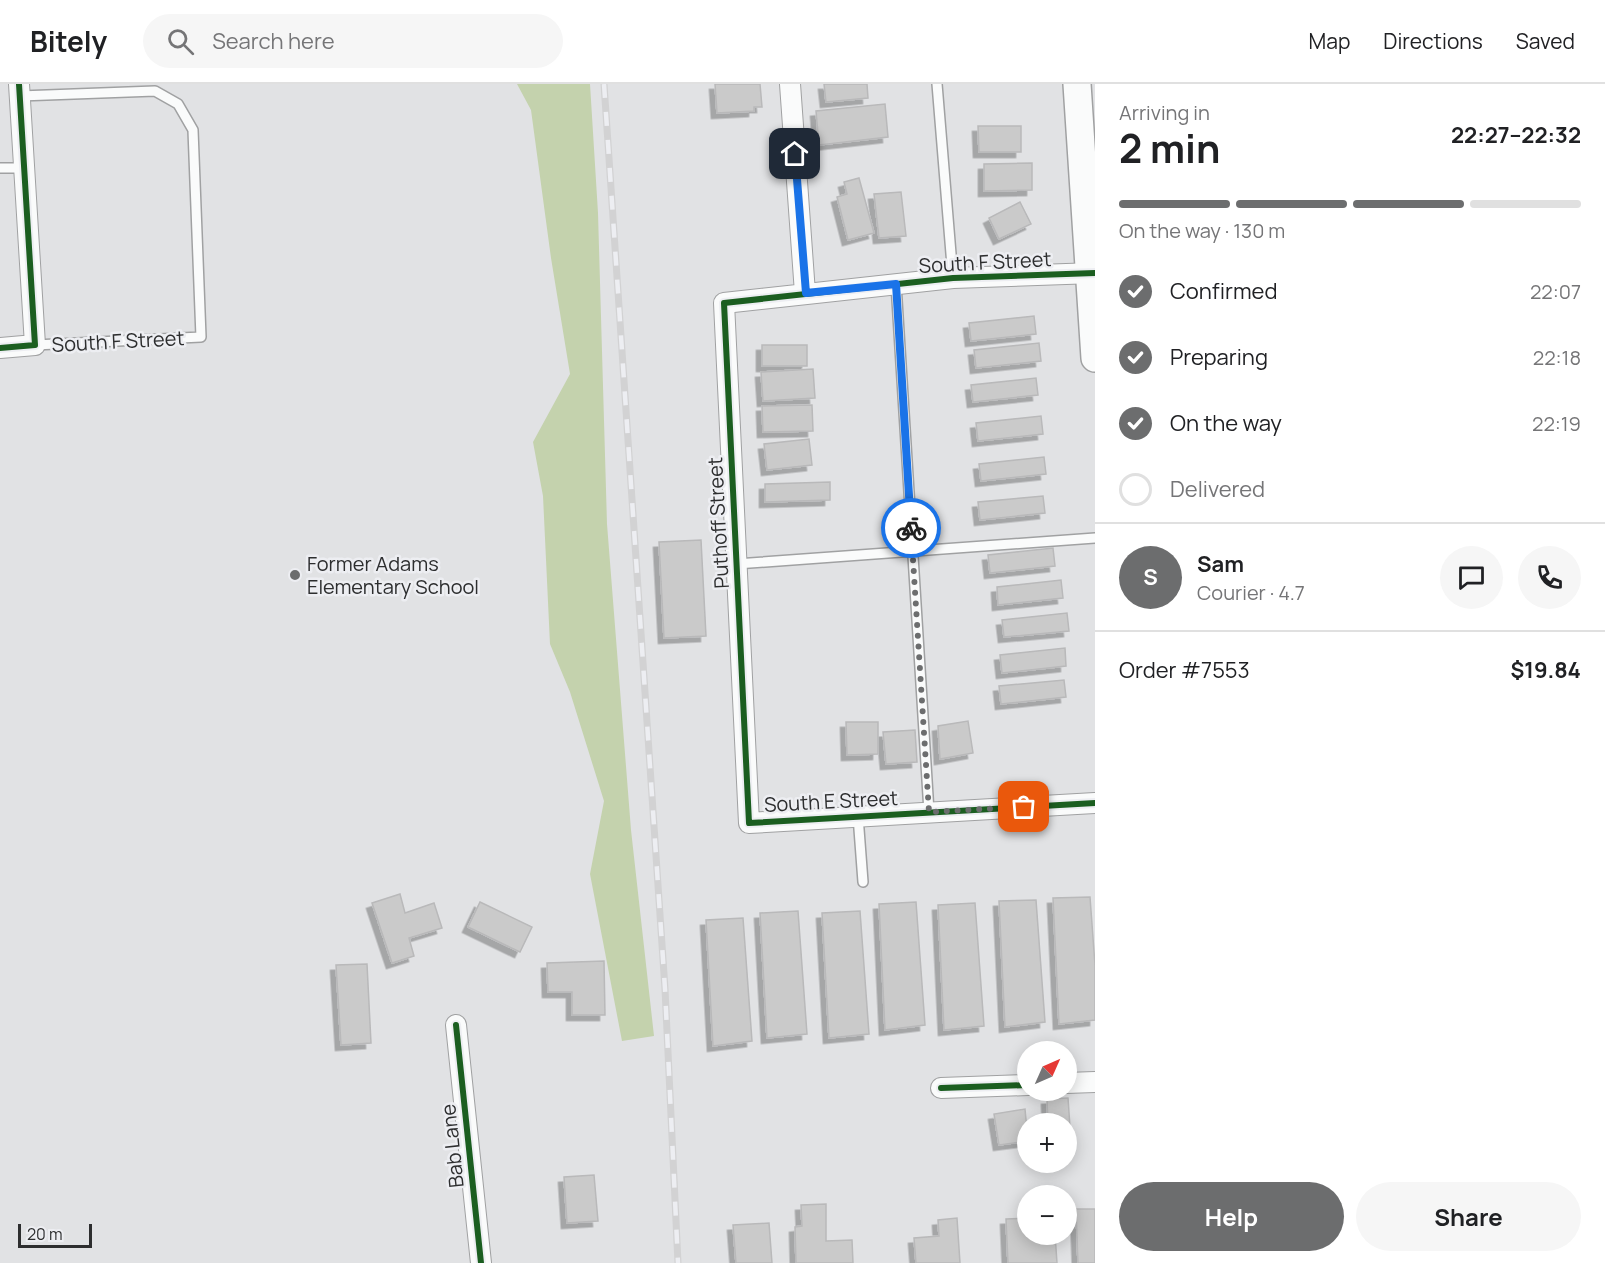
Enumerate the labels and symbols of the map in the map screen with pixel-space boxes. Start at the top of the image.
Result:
pin [769,128,820,179]
street label: South F Street [918,245,1052,279]
street label: South F Street [51,324,185,358]
street label: Puthoff Street [701,457,735,589]
courier [881,498,941,558]
place label: Former Adams Elementary School [307,550,479,600]
marker: Former Adams Elementary School [288,568,302,582]
pin [998,781,1049,832]
street label: South E Street [763,784,899,818]
north arrow [1017,1041,1077,1101]
street label: Bab Lane [434,1103,470,1189]
scale bar [18,1221,92,1248]

